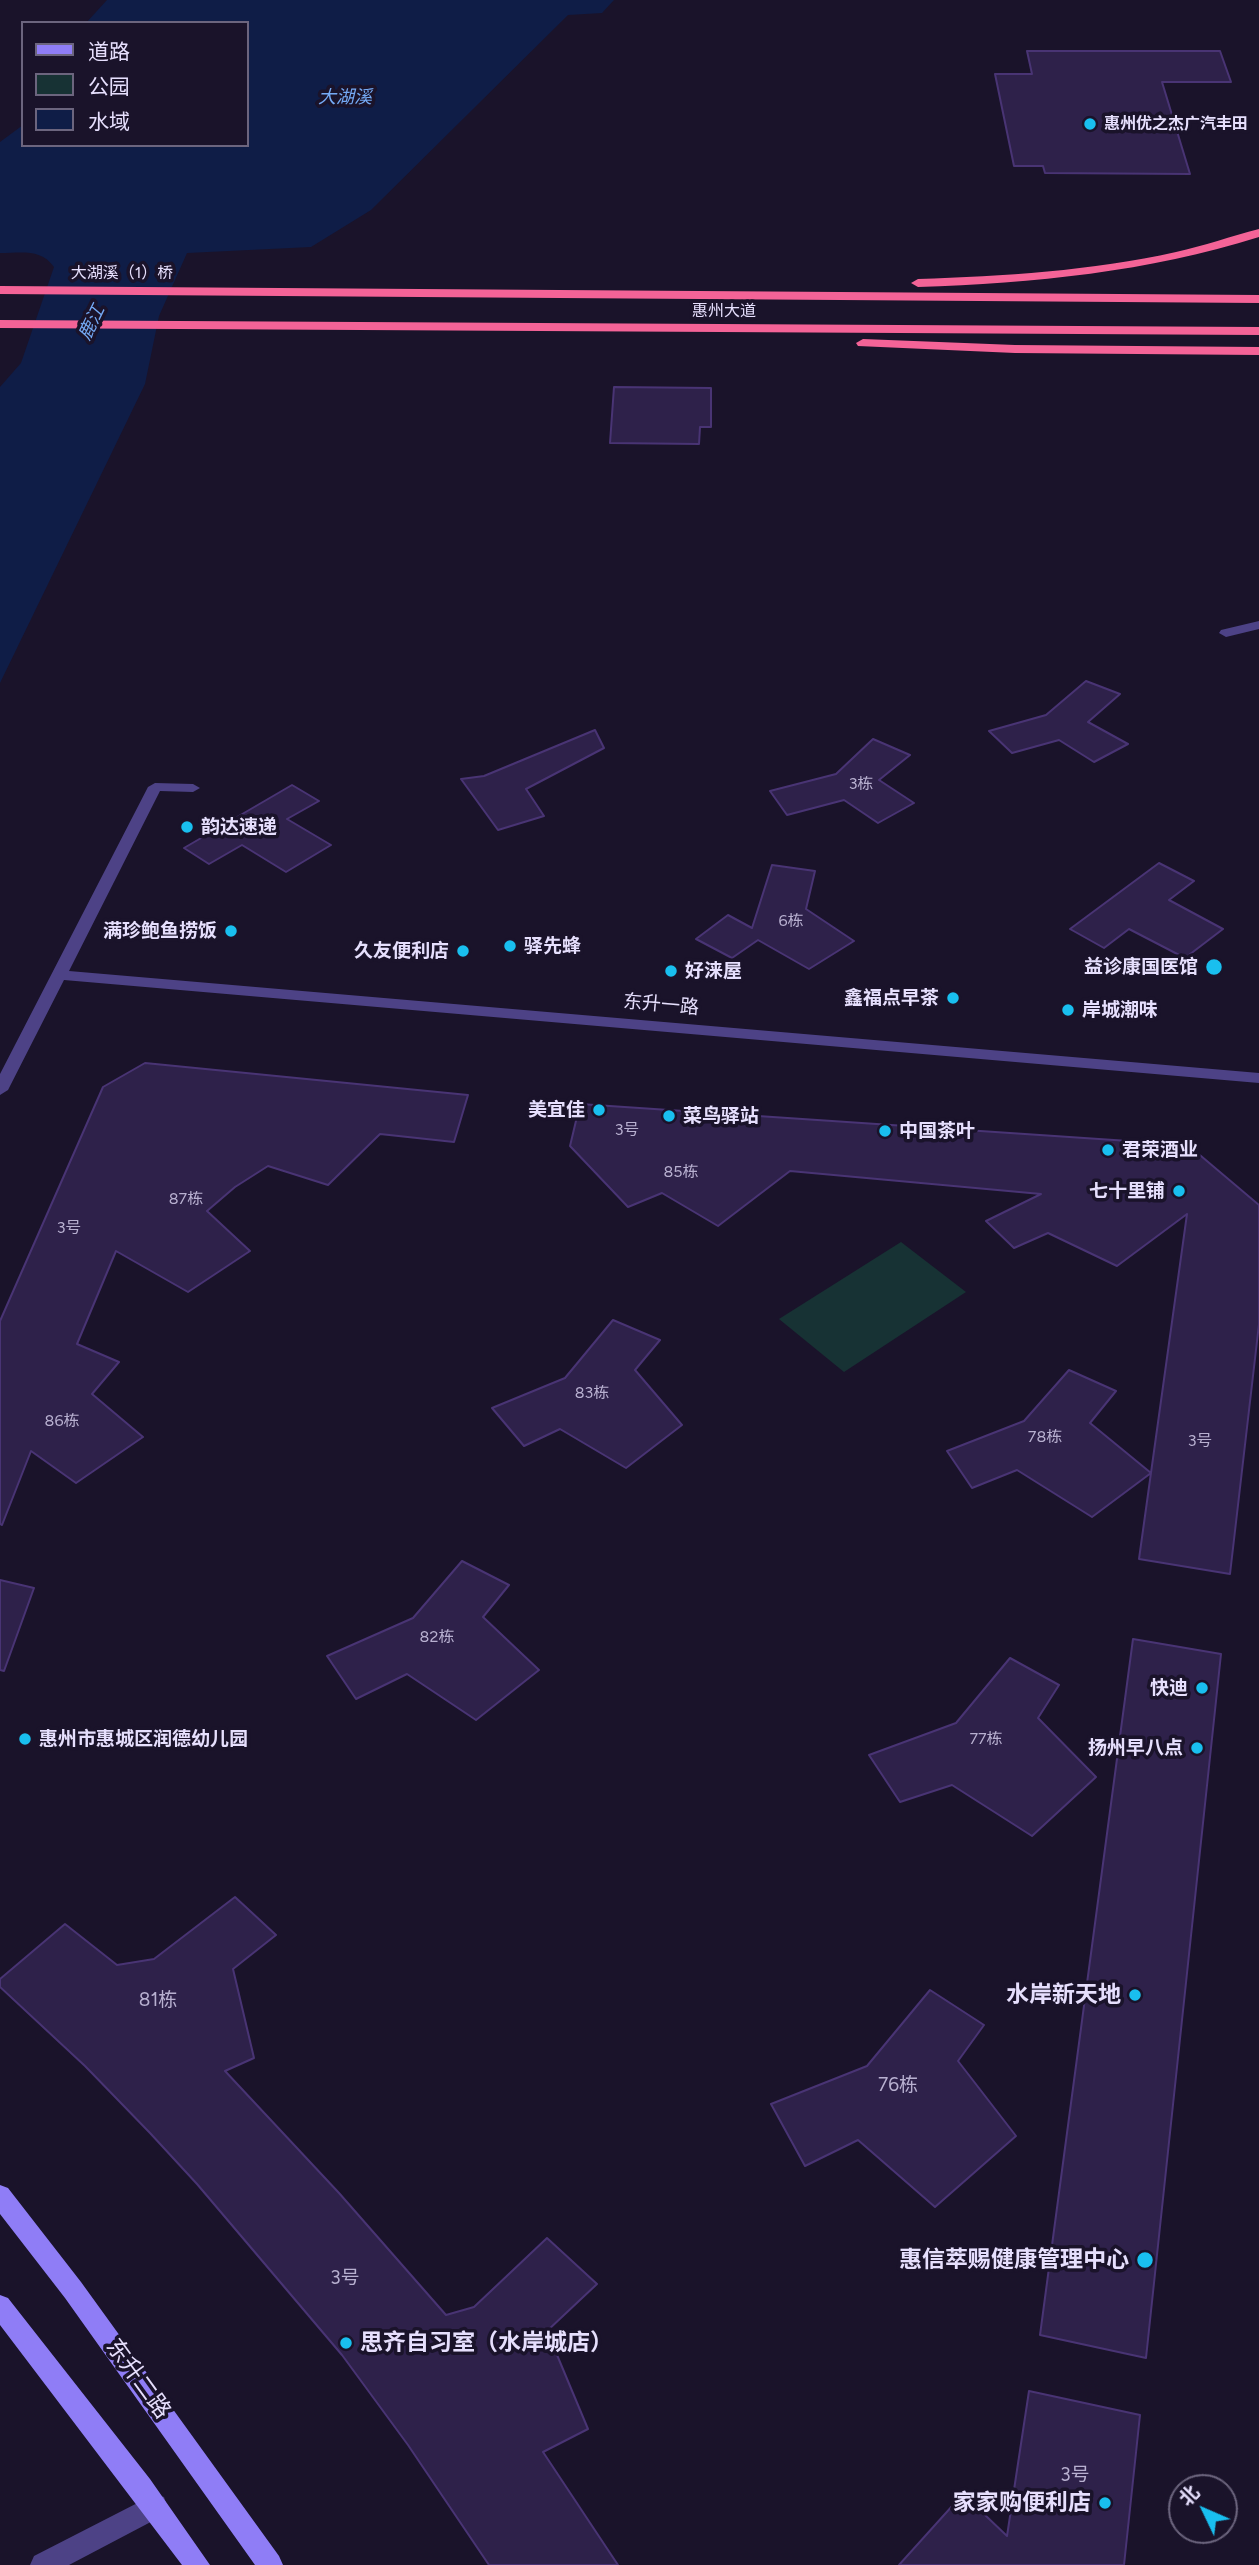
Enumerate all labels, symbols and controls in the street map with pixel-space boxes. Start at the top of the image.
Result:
legend [21,21,248,147]
text: 道路 [88,39,130,64]
text: 公园 [88,74,130,99]
water label: 大湖溪 [318,87,372,109]
text: 水域 [88,109,130,134]
place label: 惠州优之杰广汽丰田 [1104,114,1248,134]
marker: 惠州优之杰广汽丰田 [1082,116,1098,132]
street label: 大湖溪（1）桥 [71,263,173,283]
street label: 惠州大道 [692,301,756,321]
water label: 鹿江 [74,302,110,344]
house number: 3栋 [849,774,873,794]
place label: 韵达速递 [201,816,277,838]
marker: 韵达速递 [179,819,195,835]
house number: 6栋 [778,911,804,931]
place label: 满珍鲍鱼捞饭 [103,920,217,942]
marker: 满珍鲍鱼捞饭 [223,923,239,939]
place label: 驿先蜂 [524,935,581,957]
marker: 驿先蜂 [502,938,518,954]
place label: 久友便利店 [354,940,449,962]
marker: 久友便利店 [455,943,471,959]
place label: 益诊康国医馆 [1084,956,1198,978]
marker: 益诊康国医馆 [1204,957,1224,977]
place label: 好涞屋 [685,960,742,982]
marker: 好涞屋 [663,963,679,979]
place label: 鑫福点早茶 [844,987,939,1009]
street label: 东升一路 [622,990,700,1020]
marker: 鑫福点早茶 [945,990,961,1006]
place label: 岸城潮味 [1082,999,1158,1021]
marker: 岸城潮味 [1060,1002,1076,1018]
place label: 美宜佳 [528,1099,585,1121]
marker: 美宜佳 [591,1102,607,1118]
place label: 菜鸟驿站 [683,1105,759,1127]
marker: 菜鸟驿站 [661,1108,677,1124]
house number: 3号 [615,1120,639,1140]
place label: 中国茶叶 [899,1120,975,1142]
marker: 中国茶叶 [877,1123,893,1139]
place label: 君荣酒业 [1122,1139,1198,1161]
marker: 君荣酒业 [1100,1142,1116,1158]
house number: 85栋 [663,1162,699,1182]
place label: 七十里铺 [1089,1180,1165,1202]
marker: 七十里铺 [1171,1183,1187,1199]
house number: 87栋 [169,1189,203,1209]
house number: 3号 [57,1218,81,1238]
house number: 83栋 [575,1383,609,1403]
house number: 86栋 [45,1411,79,1431]
house number: 78栋 [1028,1427,1062,1447]
house number: 3号 [1188,1431,1212,1451]
house number: 82栋 [420,1627,454,1647]
place label: 快迪 [1150,1677,1188,1699]
marker: 快迪 [1194,1680,1210,1696]
place label: 惠州市惠城区润德幼儿园 [39,1728,248,1750]
house number: 77栋 [969,1729,1003,1749]
marker: 惠州市惠城区润德幼儿园 [17,1731,33,1747]
place label: 扬州早八点 [1088,1737,1183,1759]
marker: 扬州早八点 [1189,1740,1205,1756]
place label: 水岸新天地 [1006,1981,1121,2009]
marker: 水岸新天地 [1127,1987,1143,2003]
house number: 81栋 [139,1989,177,2011]
house number: 76栋 [878,2074,918,2096]
place label: 惠信萃赐健康管理中心 [899,2246,1129,2274]
marker: 惠信萃赐健康管理中心 [1135,2250,1155,2270]
house number: 3号 [330,2267,360,2289]
place label: 思齐自习室（水岸城店） [360,2329,613,2357]
street label: 东升二路 [100,2334,176,2424]
marker: 思齐自习室（水岸城店） [338,2335,354,2351]
house number: 3号 [1060,2464,1090,2486]
north arrow [1168,2474,1238,2544]
text: 北 [1174,2481,1204,2510]
place label: 家家购便利店 [953,2489,1091,2517]
marker: 家家购便利店 [1097,2495,1113,2511]

